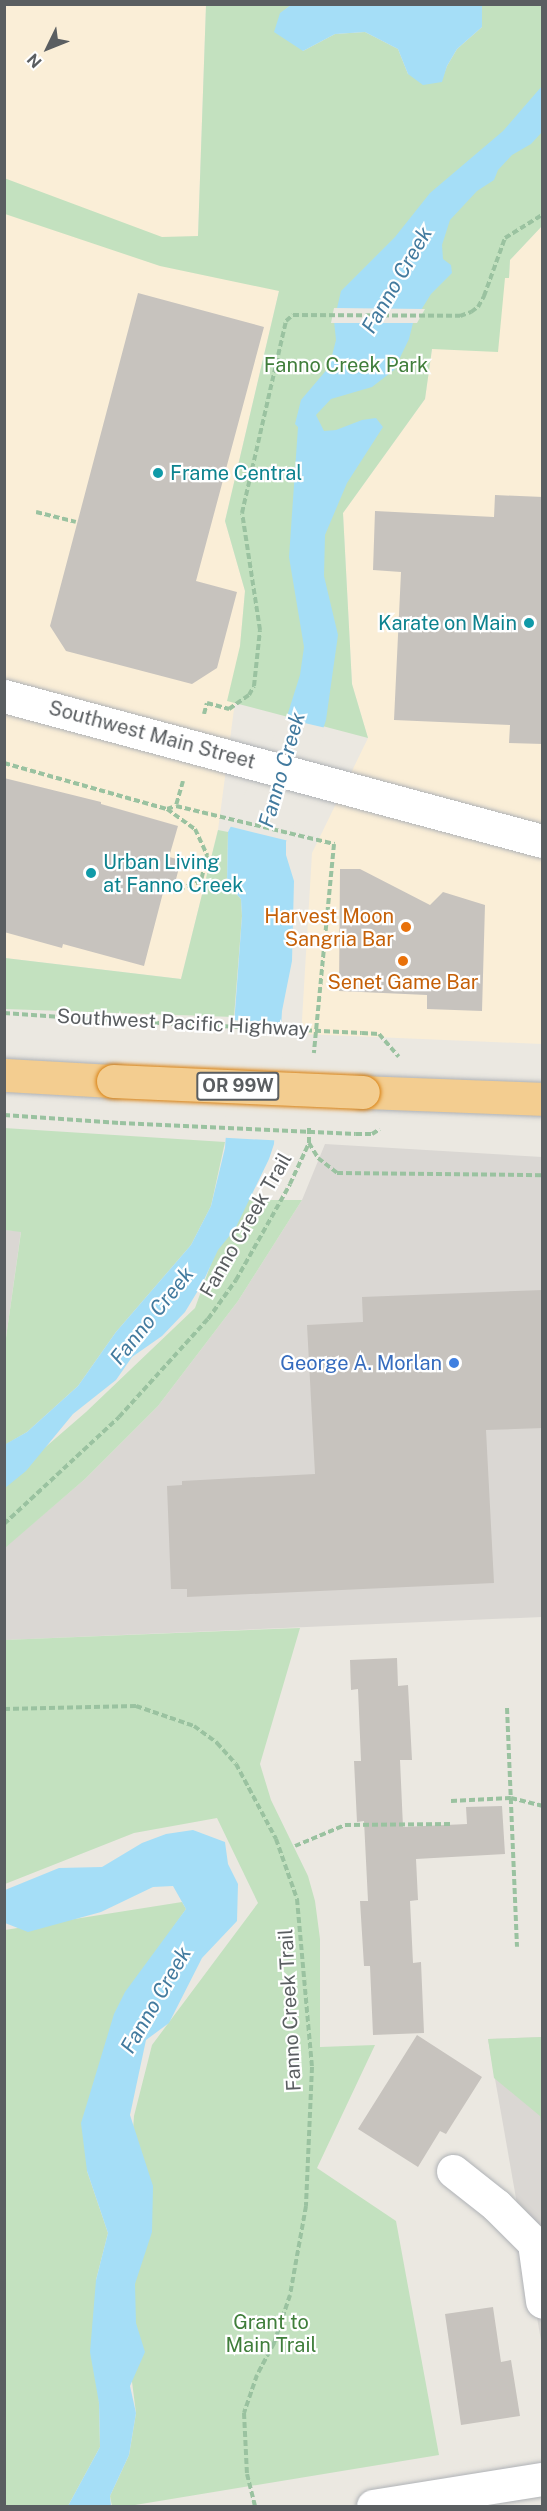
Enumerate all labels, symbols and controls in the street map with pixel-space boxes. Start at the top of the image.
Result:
north arrow [18,18,78,78]
text: N [23,50,46,72]
water label: Fanno Creek [356,222,438,338]
park label: Fanno Creek Park [264,353,428,377]
place label: Frame Central [170,461,302,485]
marker: Frame Central [151,466,165,480]
place label: Karate on Main [378,611,517,635]
marker: Karate on Main [522,616,536,630]
street label: Southwest Main Street [46,696,258,774]
water label: Fanno Creek [254,709,310,831]
place label: Urban Living at Fanno Creek [103,850,244,897]
marker: Urban Living at Fanno Creek [84,866,98,880]
place label: Harvest Moon Sangria Bar [264,904,394,951]
marker: Harvest Moon Sangria Bar [399,920,413,934]
marker: Senet Game Bar [396,954,410,968]
place label: Senet Game Bar [327,970,479,994]
street label: Southwest Pacific Highway [56,1004,310,1042]
road number: OR 99W [196,1071,280,1101]
street label: Fanno Creek Trail [195,1148,297,1302]
water label: Fanno Creek [105,1262,199,1370]
place label: George A. Morlan [280,1351,442,1375]
marker: George A. Morlan [447,1356,461,1370]
street label: Fanno Creek Trail [274,1928,306,2092]
water label: Fanno Creek [115,1942,197,2058]
park label: Grant to Main Trail [225,2310,317,2357]

